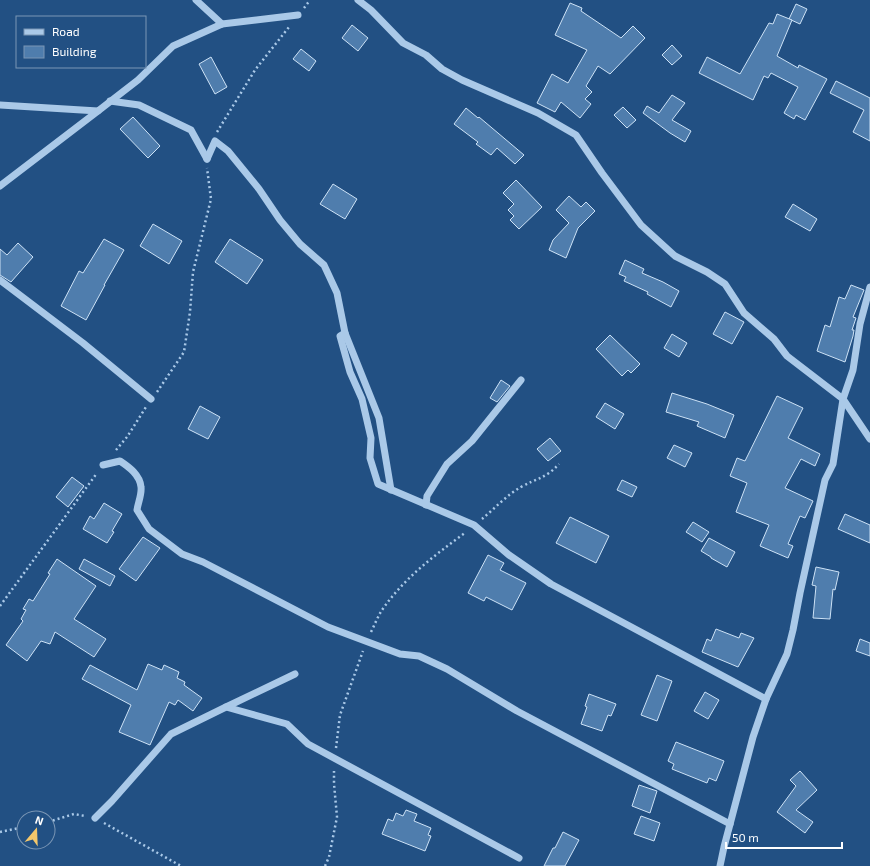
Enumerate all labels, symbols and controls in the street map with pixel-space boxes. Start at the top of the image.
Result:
legend [16,16,146,68]
text: Road [52,24,80,38]
text: Building [52,44,97,58]
north arrow [16,810,56,850]
text: N [34,813,45,828]
scale bar [726,824,842,850]
text: 50 m [732,830,759,844]

